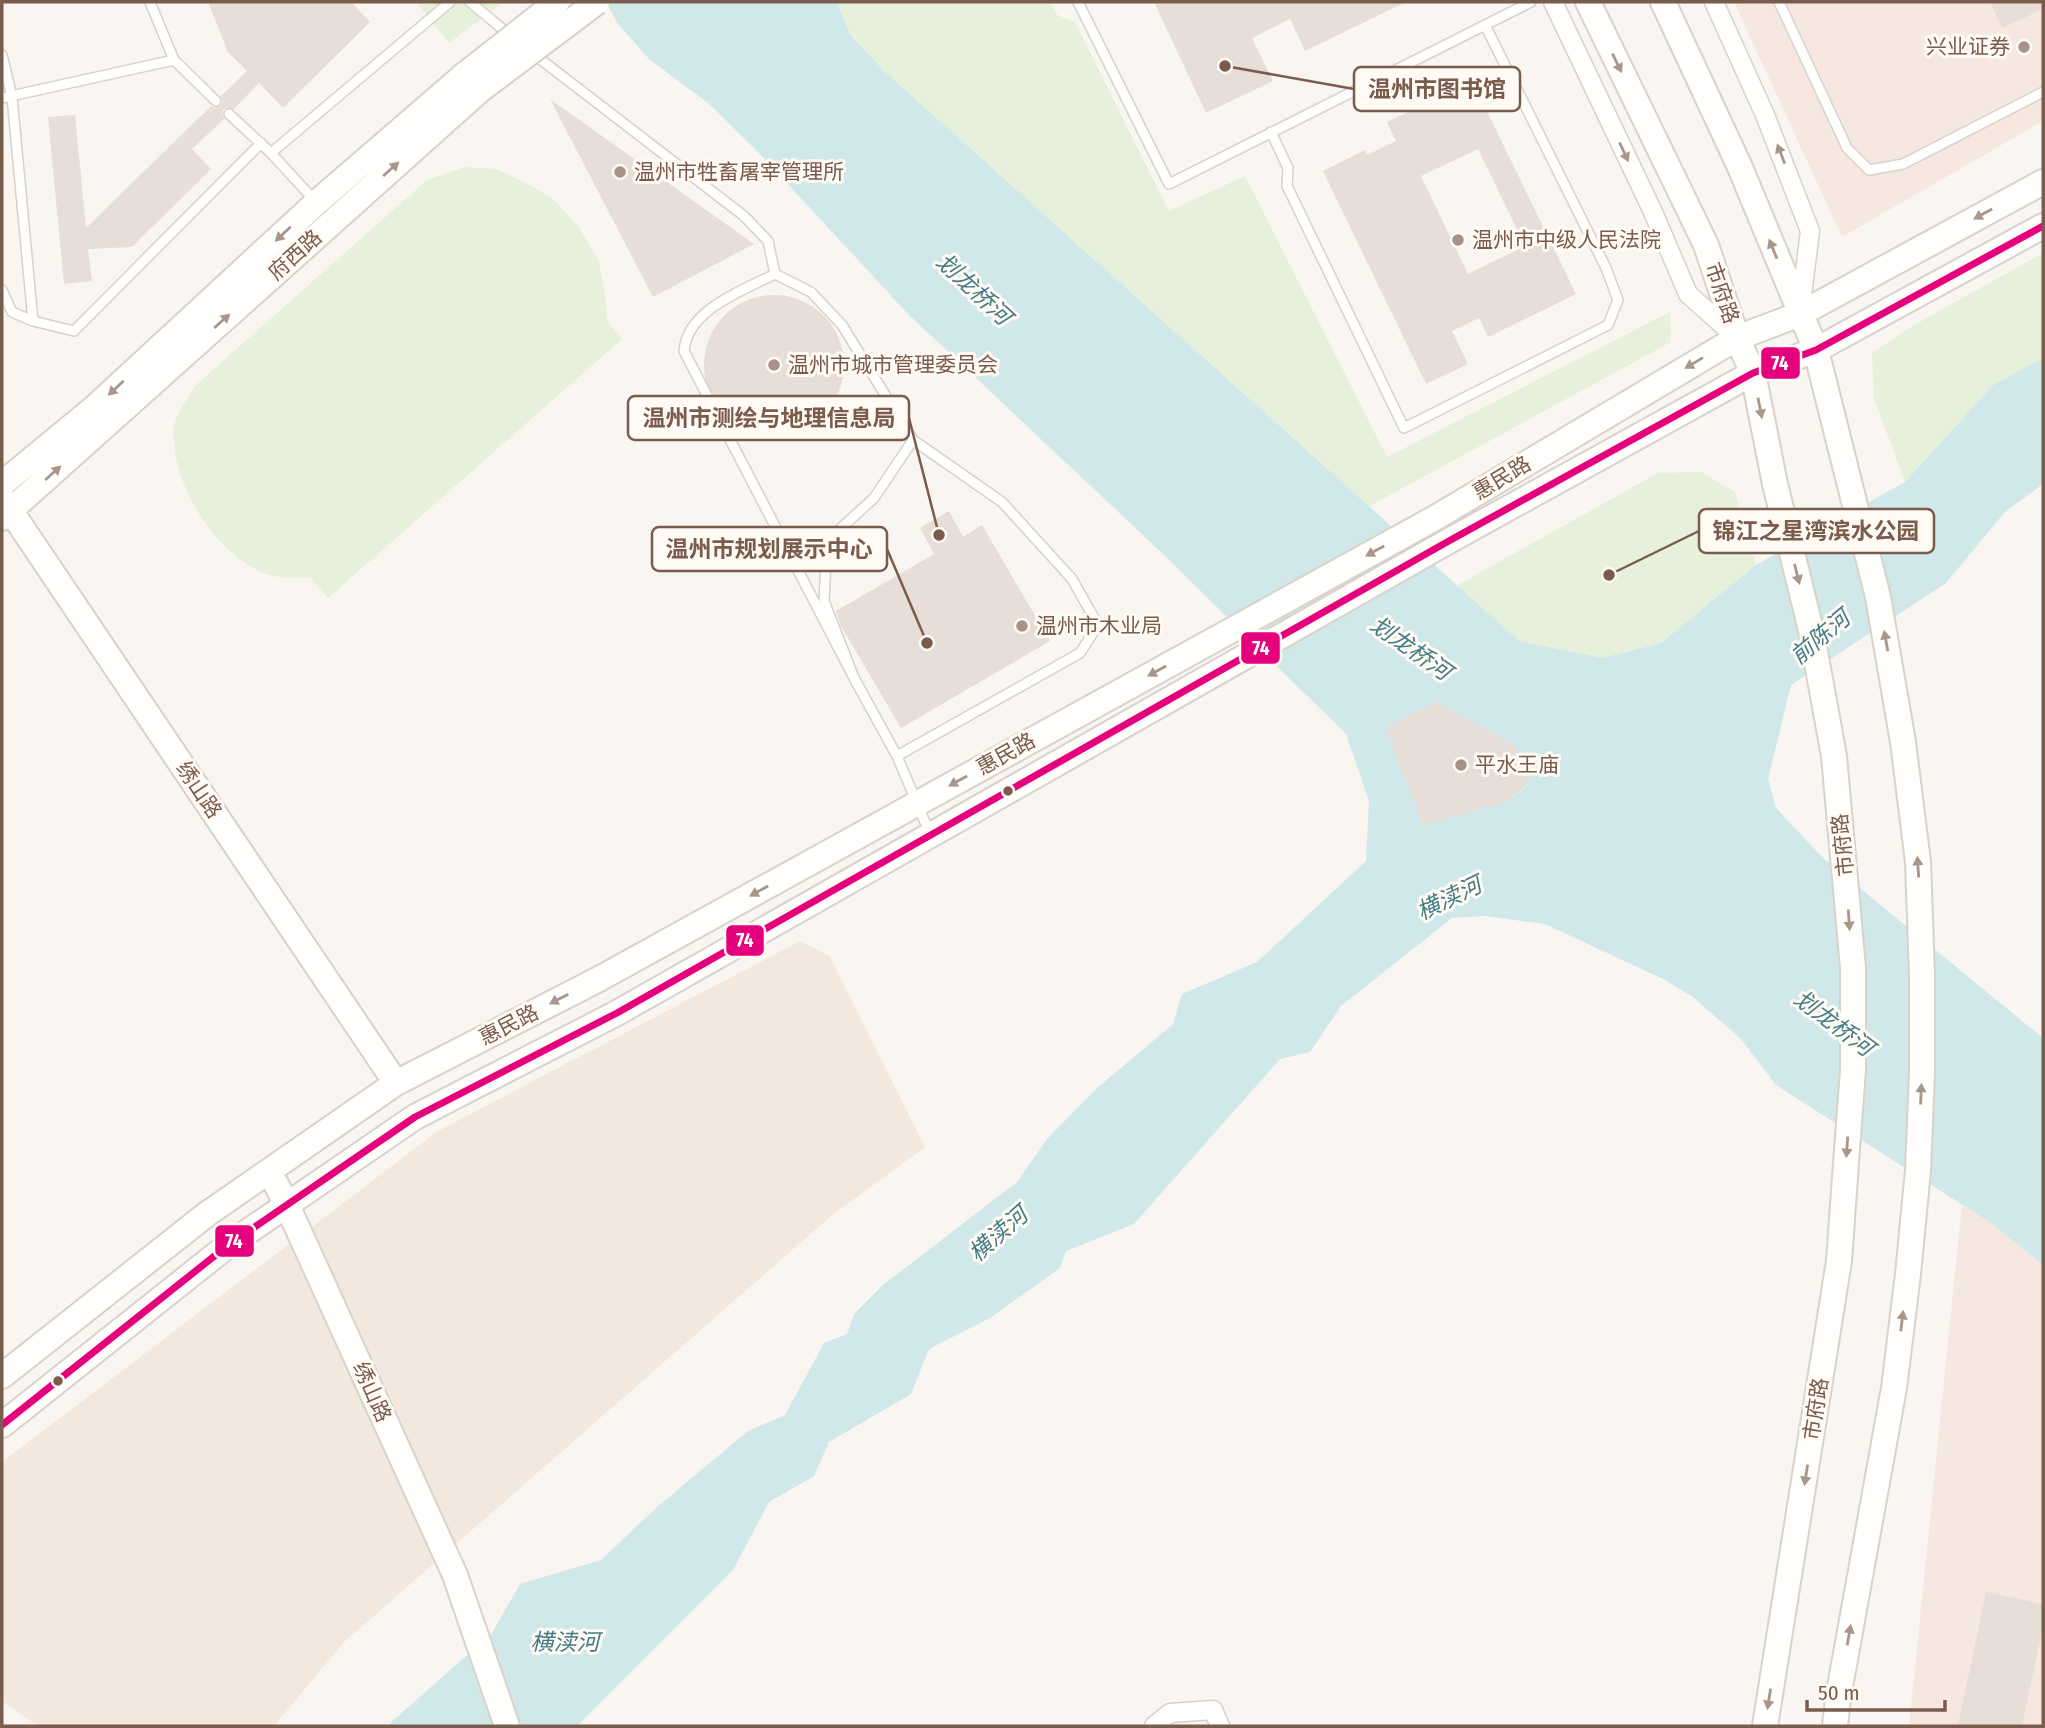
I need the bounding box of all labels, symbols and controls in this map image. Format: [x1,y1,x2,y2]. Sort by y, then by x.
place label: 兴业证券 [1926,34,2010,60]
marker: 兴业证券 [2016,39,2032,55]
one-way arrow [1612,53,1623,73]
callout: 温州市图书馆 [1354,67,1520,111]
text: 温州市图书馆 [1368,75,1506,103]
one-way arrow [1618,142,1630,162]
one-way arrow [1775,144,1786,165]
place label: 温州市牲畜屠宰管理所 [634,159,844,185]
one-way arrow [382,161,400,177]
marker: 温州市牲畜屠宰管理所 [612,164,628,180]
one-way arrow [1973,208,1993,220]
street label: 府西路 [263,224,327,286]
one-way arrow [274,226,292,242]
place label: 温州市中级人民法院 [1472,227,1661,253]
marker: 温州市中级人民法院 [1450,232,1466,248]
one-way arrow [1768,238,1779,259]
water label: 划龙桥河 [931,247,1020,333]
street label: 市府路 [1699,259,1745,327]
one-way arrow [213,313,231,329]
line badge: 74 [1760,346,1801,380]
place label: 温州市城市管理委员会 [788,352,998,378]
text: 74 [1771,352,1789,375]
marker: 温州市城市管理委员会 [766,357,782,373]
one-way arrow [1685,357,1704,369]
one-way arrow [108,380,125,396]
callout: 温州市测绘与地理信息局 [628,396,909,440]
one-way arrow [1755,397,1766,419]
text: 温州市测绘与地理信息局 [643,404,896,432]
street label: 惠民路 [1468,451,1536,505]
one-way arrow [44,465,61,481]
callout: 锦江之星湾滨水公园 [1699,509,1934,553]
text: 锦江之星湾滨水公园 [1713,517,1920,545]
callout: 温州市规划展示中心 [652,527,887,571]
text: 温州市规划展示中心 [666,535,873,563]
one-way arrow [1365,545,1385,557]
one-way arrow [1792,564,1803,586]
water label: 前陈河 [1785,602,1858,670]
water label: 划龙桥河 [1365,610,1460,688]
place label: 温州市木业局 [1036,613,1162,639]
marker: 温州市木业局 [1014,618,1030,634]
one-way arrow [1880,630,1891,652]
line badge: 74 [1240,631,1281,665]
text: 74 [1252,637,1270,660]
one-way arrow [1147,665,1167,677]
street label: 惠民路 [972,727,1040,781]
place label: 平水王庙 [1475,752,1559,778]
street label: 绣山路 [171,757,227,823]
marker: 平水王庙 [1453,757,1469,773]
one-way arrow [948,775,968,787]
unlabelled marker [1001,784,1015,798]
street label: 市府路 [1827,812,1859,878]
one-way arrow [1912,855,1923,877]
water label: 横渎河 [1412,869,1490,926]
one-way arrow [749,885,768,897]
one-way arrow [1844,909,1855,931]
line badge: 74 [725,924,765,957]
text: 74 [736,929,754,952]
water label: 划龙桥河 [1789,984,1882,1064]
one-way arrow [549,994,569,1005]
street label: 惠民路 [475,999,543,1051]
one-way arrow [1915,1083,1926,1105]
one-way arrow [1841,1136,1852,1158]
water label: 横渎河 [963,1198,1036,1267]
line badge: 74 [214,1224,255,1258]
text: 74 [225,1230,243,1253]
one-way arrow [1897,1309,1908,1331]
street label: 绣山路 [347,1358,397,1426]
unlabelled marker [51,1374,65,1388]
street label: 市府路 [1798,1376,1834,1442]
one-way arrow [1800,1464,1811,1486]
one-way arrow [1844,1624,1855,1646]
water label: 横渎河 [531,1628,604,1656]
scale bar [1807,1668,1945,1712]
text: 50 m [1818,1680,1860,1706]
one-way arrow [1763,1688,1774,1710]

